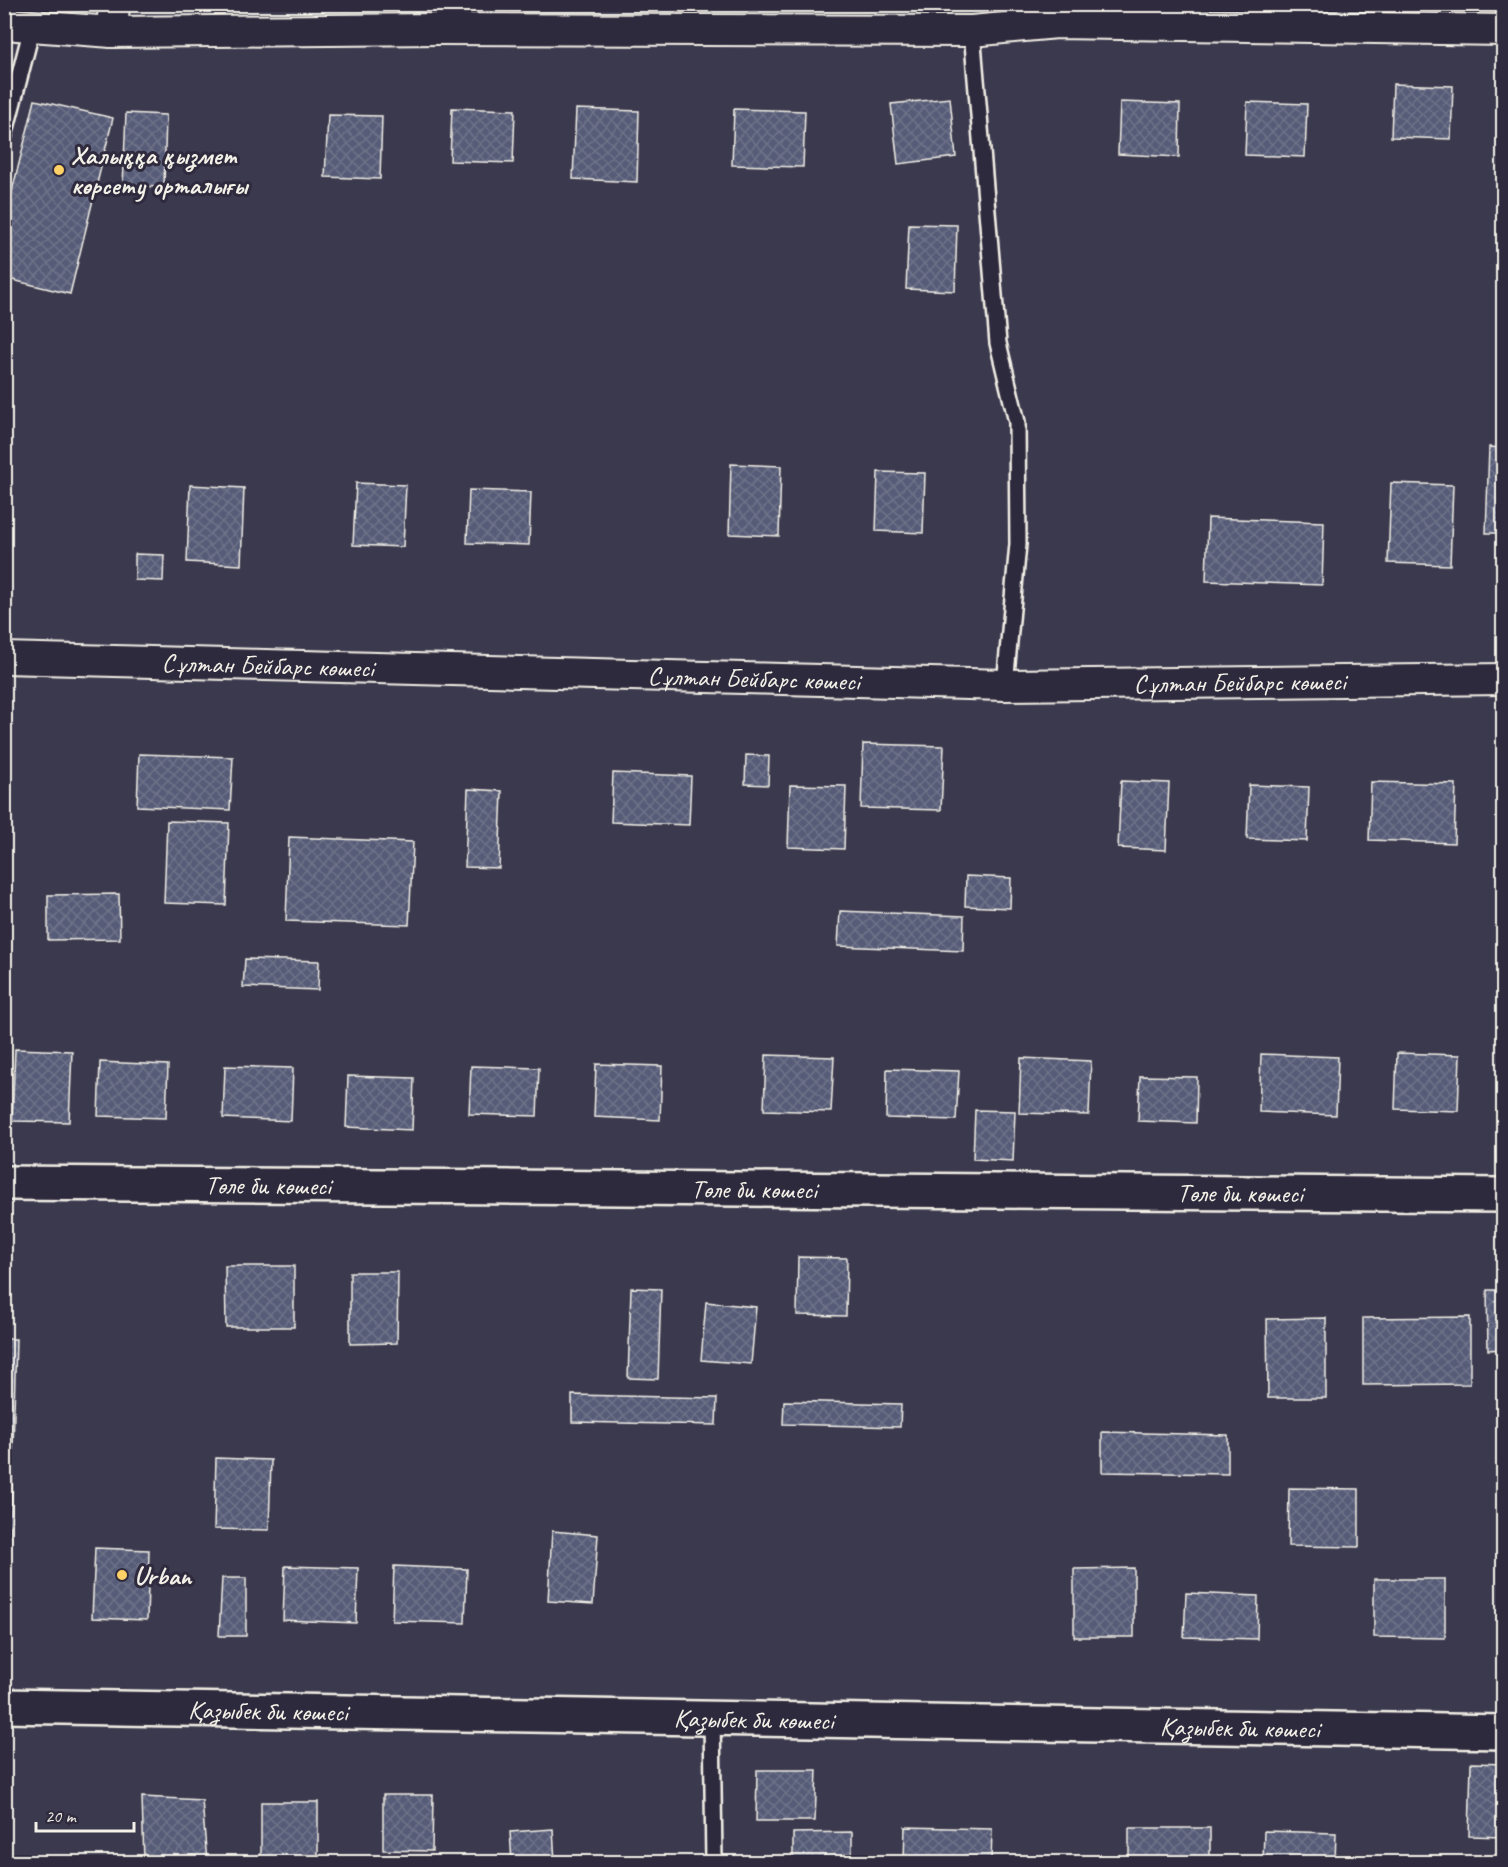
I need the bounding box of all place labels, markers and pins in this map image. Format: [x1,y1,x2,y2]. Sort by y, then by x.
place label: Халыққа қызмет көрсету орталығы [71,139,250,202]
marker: Халыққа қызмет көрсету орталығы [52,163,66,177]
place label: Urban [134,1559,193,1592]
marker: Urban [115,1568,129,1582]

